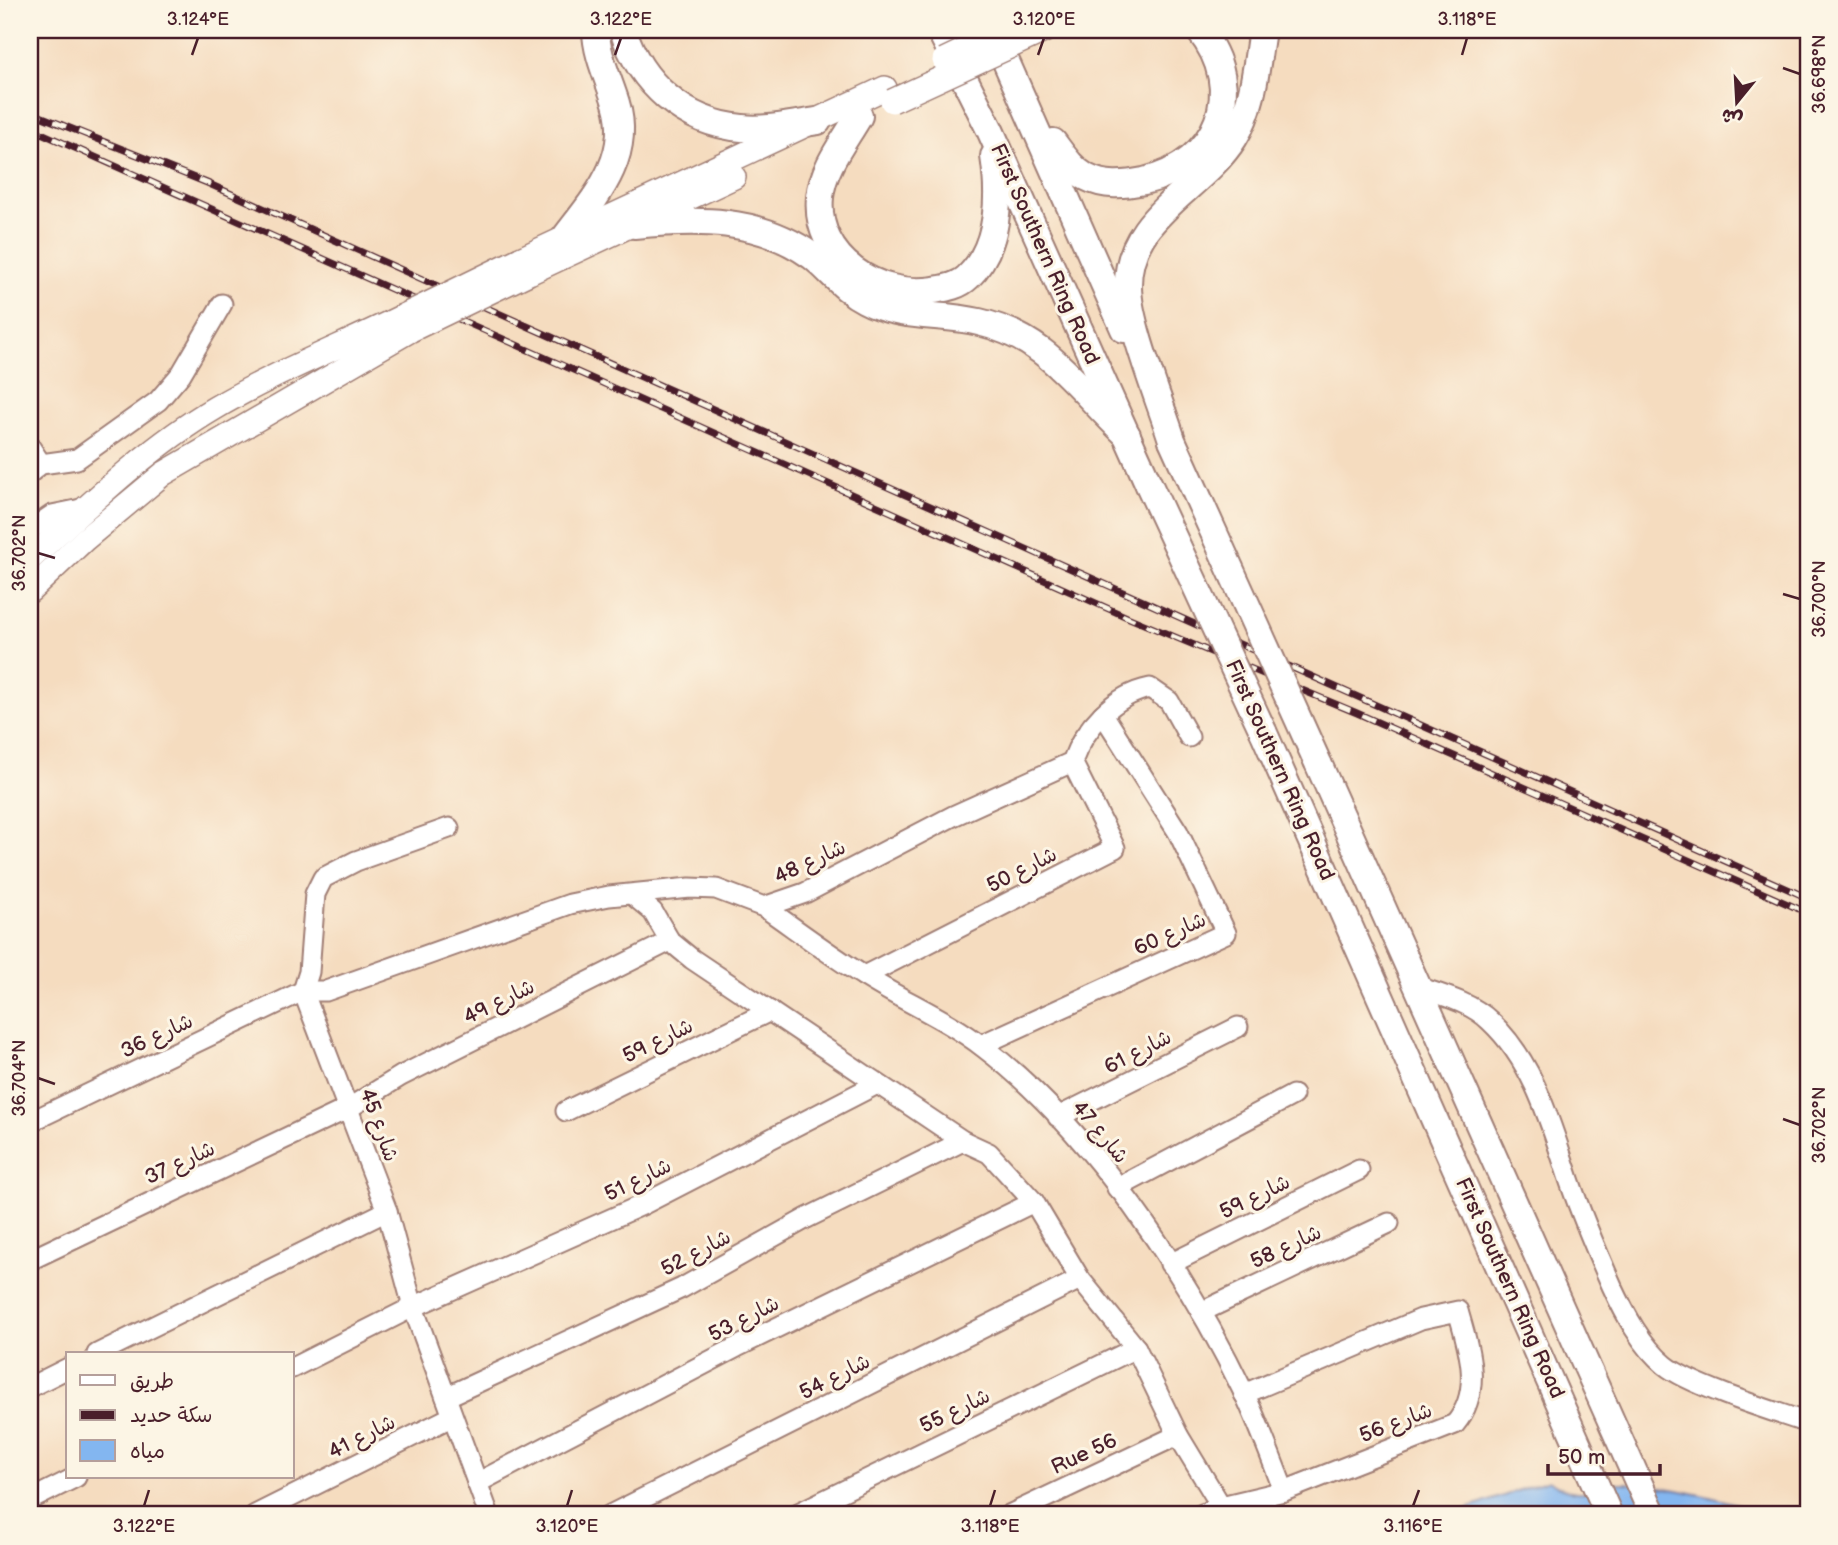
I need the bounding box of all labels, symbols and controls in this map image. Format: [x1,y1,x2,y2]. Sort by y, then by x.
text: 3.124°E [167,9,229,30]
text: 3.122°E [590,9,652,30]
text: 3.120°E [1013,9,1076,30]
text: 3.118°E [1437,9,1497,30]
text: 36.698°N [1809,34,1830,114]
north arrow [1702,66,1772,136]
text: ش [1719,103,1746,131]
street label: First Southern Ring Road [985,140,1105,368]
text: 36.702°N [9,515,30,591]
text: 36.700°N [1809,560,1830,638]
street label: First Southern Ring Road [1220,656,1340,884]
street label: شارع 48 [770,835,851,891]
street label: شارع 50 [983,842,1062,900]
street label: شارع 60 [1130,907,1211,963]
street label: شارع 49 [459,974,540,1032]
street label: شارع 36 [117,1008,198,1065]
street label: شارع 59 [619,1013,698,1071]
street label: شارع 61 [1100,1024,1177,1081]
text: 36.704°N [9,1039,30,1117]
street label: شارع 45 [352,1085,404,1166]
text: 36.702°N [1809,1087,1830,1163]
street label: شارع 47 [1065,1096,1133,1170]
street label: شارع 37 [141,1136,220,1192]
street label: شارع 51 [600,1153,676,1209]
street label: شارع 59 [1216,1169,1295,1227]
street label: First Southern Ring Road [1450,1174,1570,1402]
street label: شارع 58 [1247,1220,1326,1276]
street label: شارع 52 [657,1224,736,1284]
street label: شارع 53 [704,1291,784,1349]
street label: شارع 54 [795,1349,875,1407]
legend [66,1352,294,1478]
text: طريق [130,1369,174,1394]
street label: شارع 55 [916,1383,995,1441]
street label: شارع 56 [1356,1398,1437,1450]
text: سكة حديد [130,1403,213,1428]
street label: شارع 41 [324,1410,401,1466]
street label: Rue 56 [1047,1428,1121,1480]
scale bar [1548,1433,1660,1477]
text: مياه [130,1439,165,1464]
text: 50 m [1558,1445,1605,1470]
text: 3.122°E [113,1516,175,1537]
text: 3.120°E [536,1516,599,1537]
text: 3.118°E [960,1516,1020,1537]
text: 3.116°E [1383,1516,1443,1537]

